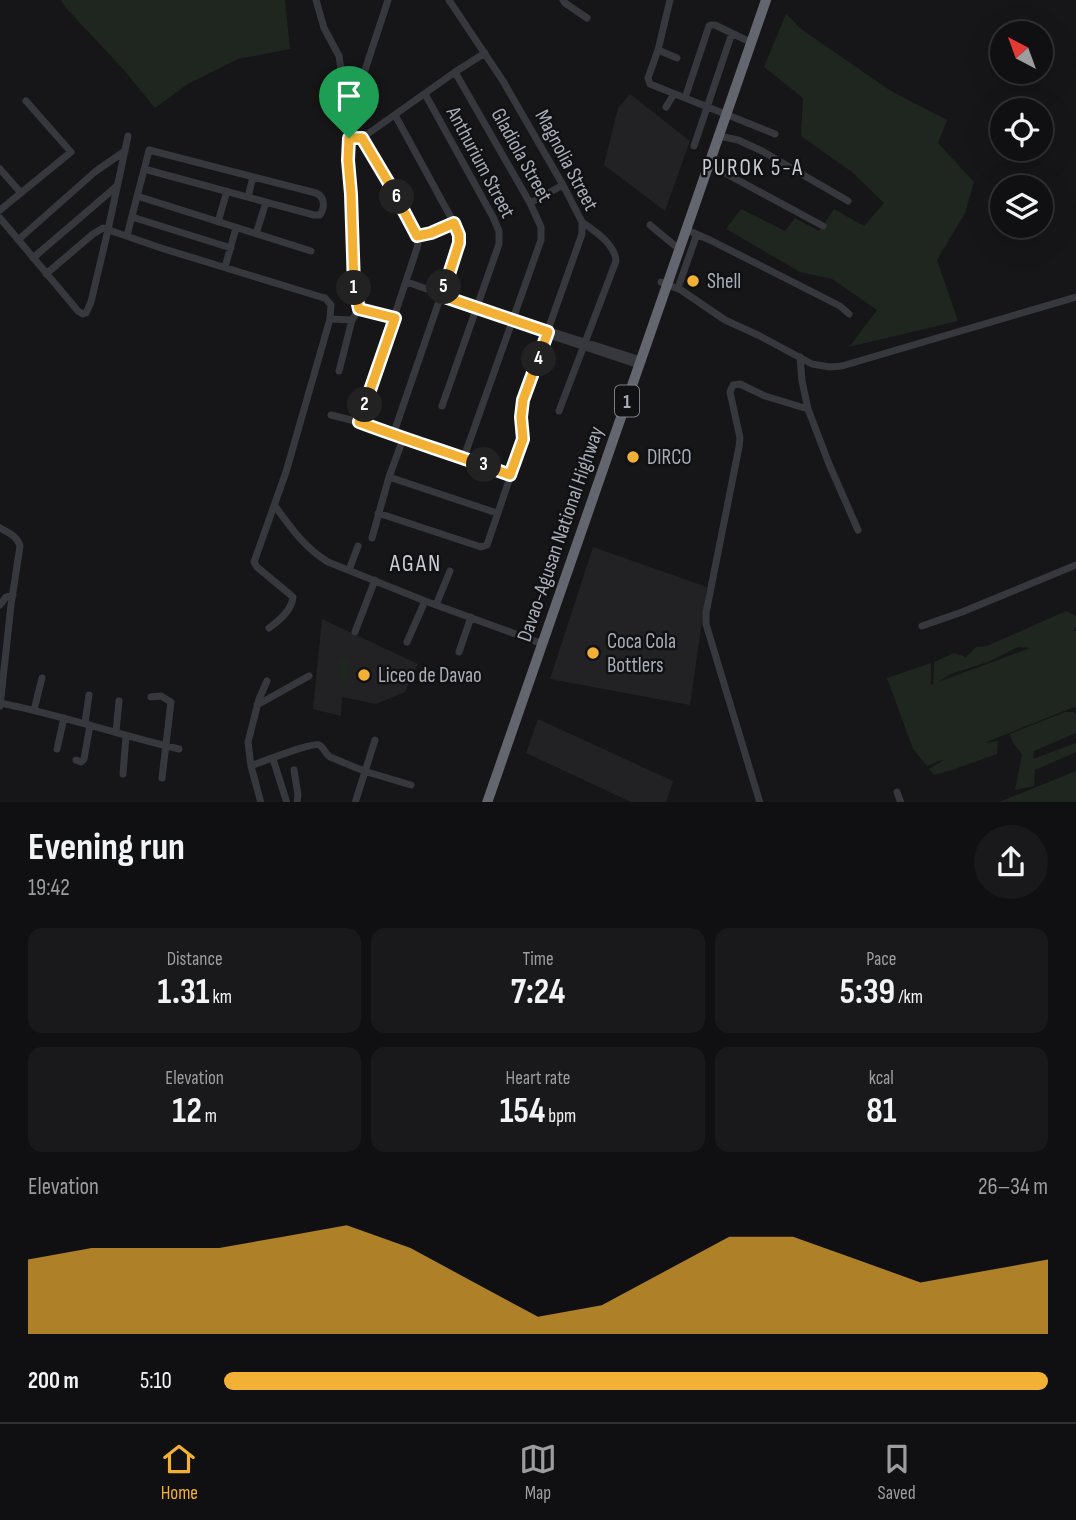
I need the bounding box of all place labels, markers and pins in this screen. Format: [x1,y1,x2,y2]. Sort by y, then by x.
pin [319,66,379,138]
pin: 6 [380,180,414,214]
place label: Shell [707,269,741,294]
pin: 1 [336,270,372,306]
pin: 5 [426,270,462,304]
marker: Shell [685,273,701,289]
pin: 4 [522,342,556,376]
pin: 2 [348,388,382,422]
place label: DIRCO [647,445,692,470]
pin: 3 [466,448,502,482]
marker: DIRCO [625,449,641,465]
place label: Coca Cola Bottlers [607,629,676,678]
marker: Coca Cola Bottlers [585,645,601,661]
place label: Liceo de Davao [378,663,482,688]
marker: Liceo de Davao [356,667,372,683]

